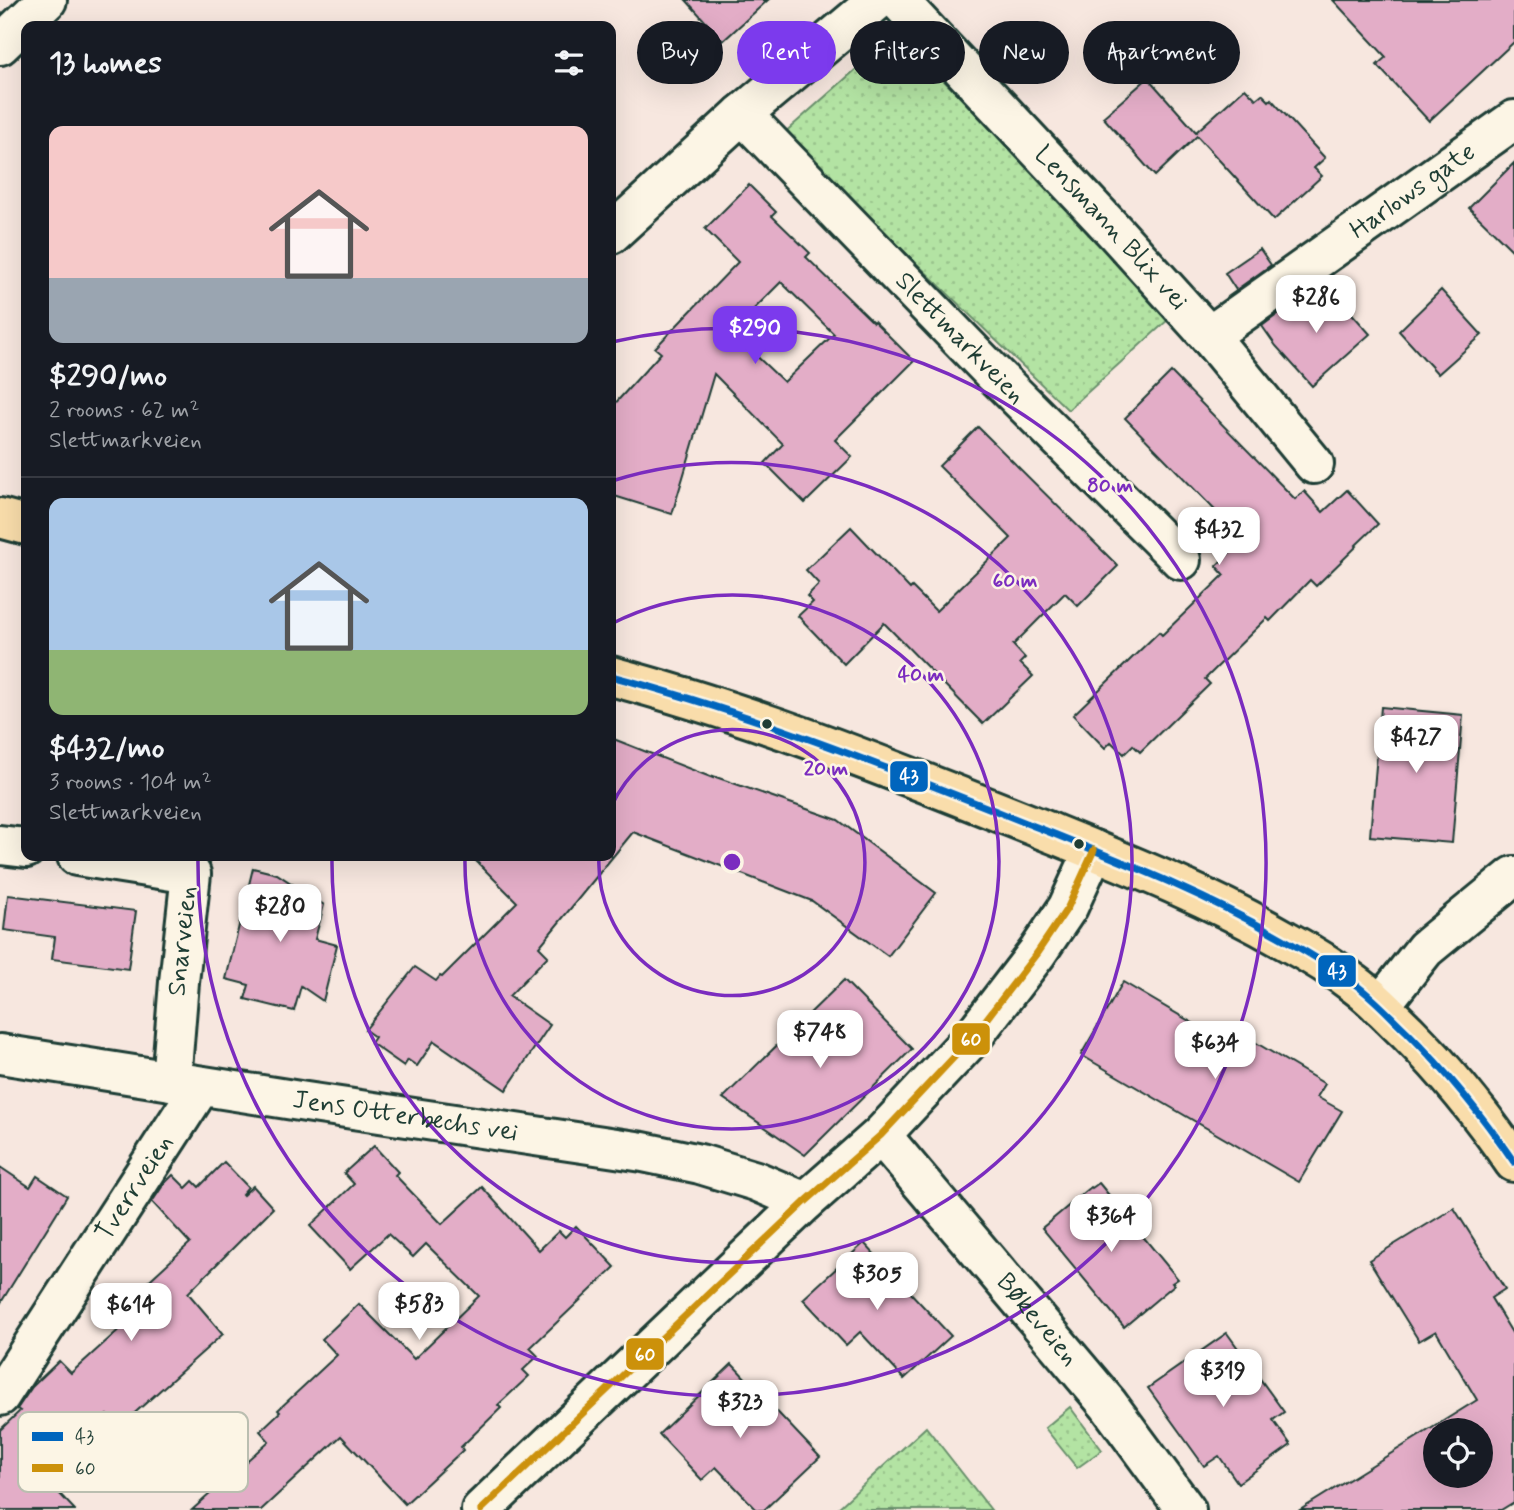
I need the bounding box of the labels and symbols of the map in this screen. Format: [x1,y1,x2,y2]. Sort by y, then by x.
street label: Harlows gate [1343,135,1483,248]
street label: Lensmann Blix vei [1026,139,1195,318]
street label: Slettmarkveien [887,265,1032,412]
pin: $286 [1275,276,1357,335]
pin: $290 [714,306,796,366]
text: 80 m [1087,472,1133,500]
pin: $432 [1178,508,1260,567]
text: 60 m [992,567,1038,595]
text: 40 m [898,661,945,689]
pin: $427 [1375,716,1457,775]
unlabelled marker [760,717,774,731]
text: 20 m [804,755,849,783]
line badge: 43 [889,760,929,793]
text: 43 [899,765,919,790]
unlabelled marker [1072,837,1086,851]
centre of rings [720,850,744,874]
street label: Snarveien [160,884,206,998]
pin: $280 [239,884,321,944]
line badge: 43 [1317,954,1357,988]
text: 43 [1327,960,1347,985]
pin: $748 [779,1010,861,1070]
pin: $634 [1174,1021,1256,1081]
line badge: 60 [951,1022,991,1056]
text: 60 [961,1028,981,1053]
street label: Jens Otterbechs vei [290,1083,520,1150]
street label: Tverrveien [88,1128,182,1248]
pin: $364 [1070,1194,1152,1254]
pin: $305 [836,1252,918,1312]
street label: Bøkeveien [988,1266,1086,1374]
pin: $583 [378,1282,460,1342]
pin: $614 [90,1284,172,1343]
line badge: 60 [625,1337,665,1371]
text: 60 [635,1343,655,1368]
pin: $319 [1182,1350,1264,1409]
pin: $323 [699,1380,781,1440]
legend [18,1412,248,1492]
text: 43 [75,1425,94,1450]
text: 60 [75,1457,96,1482]

